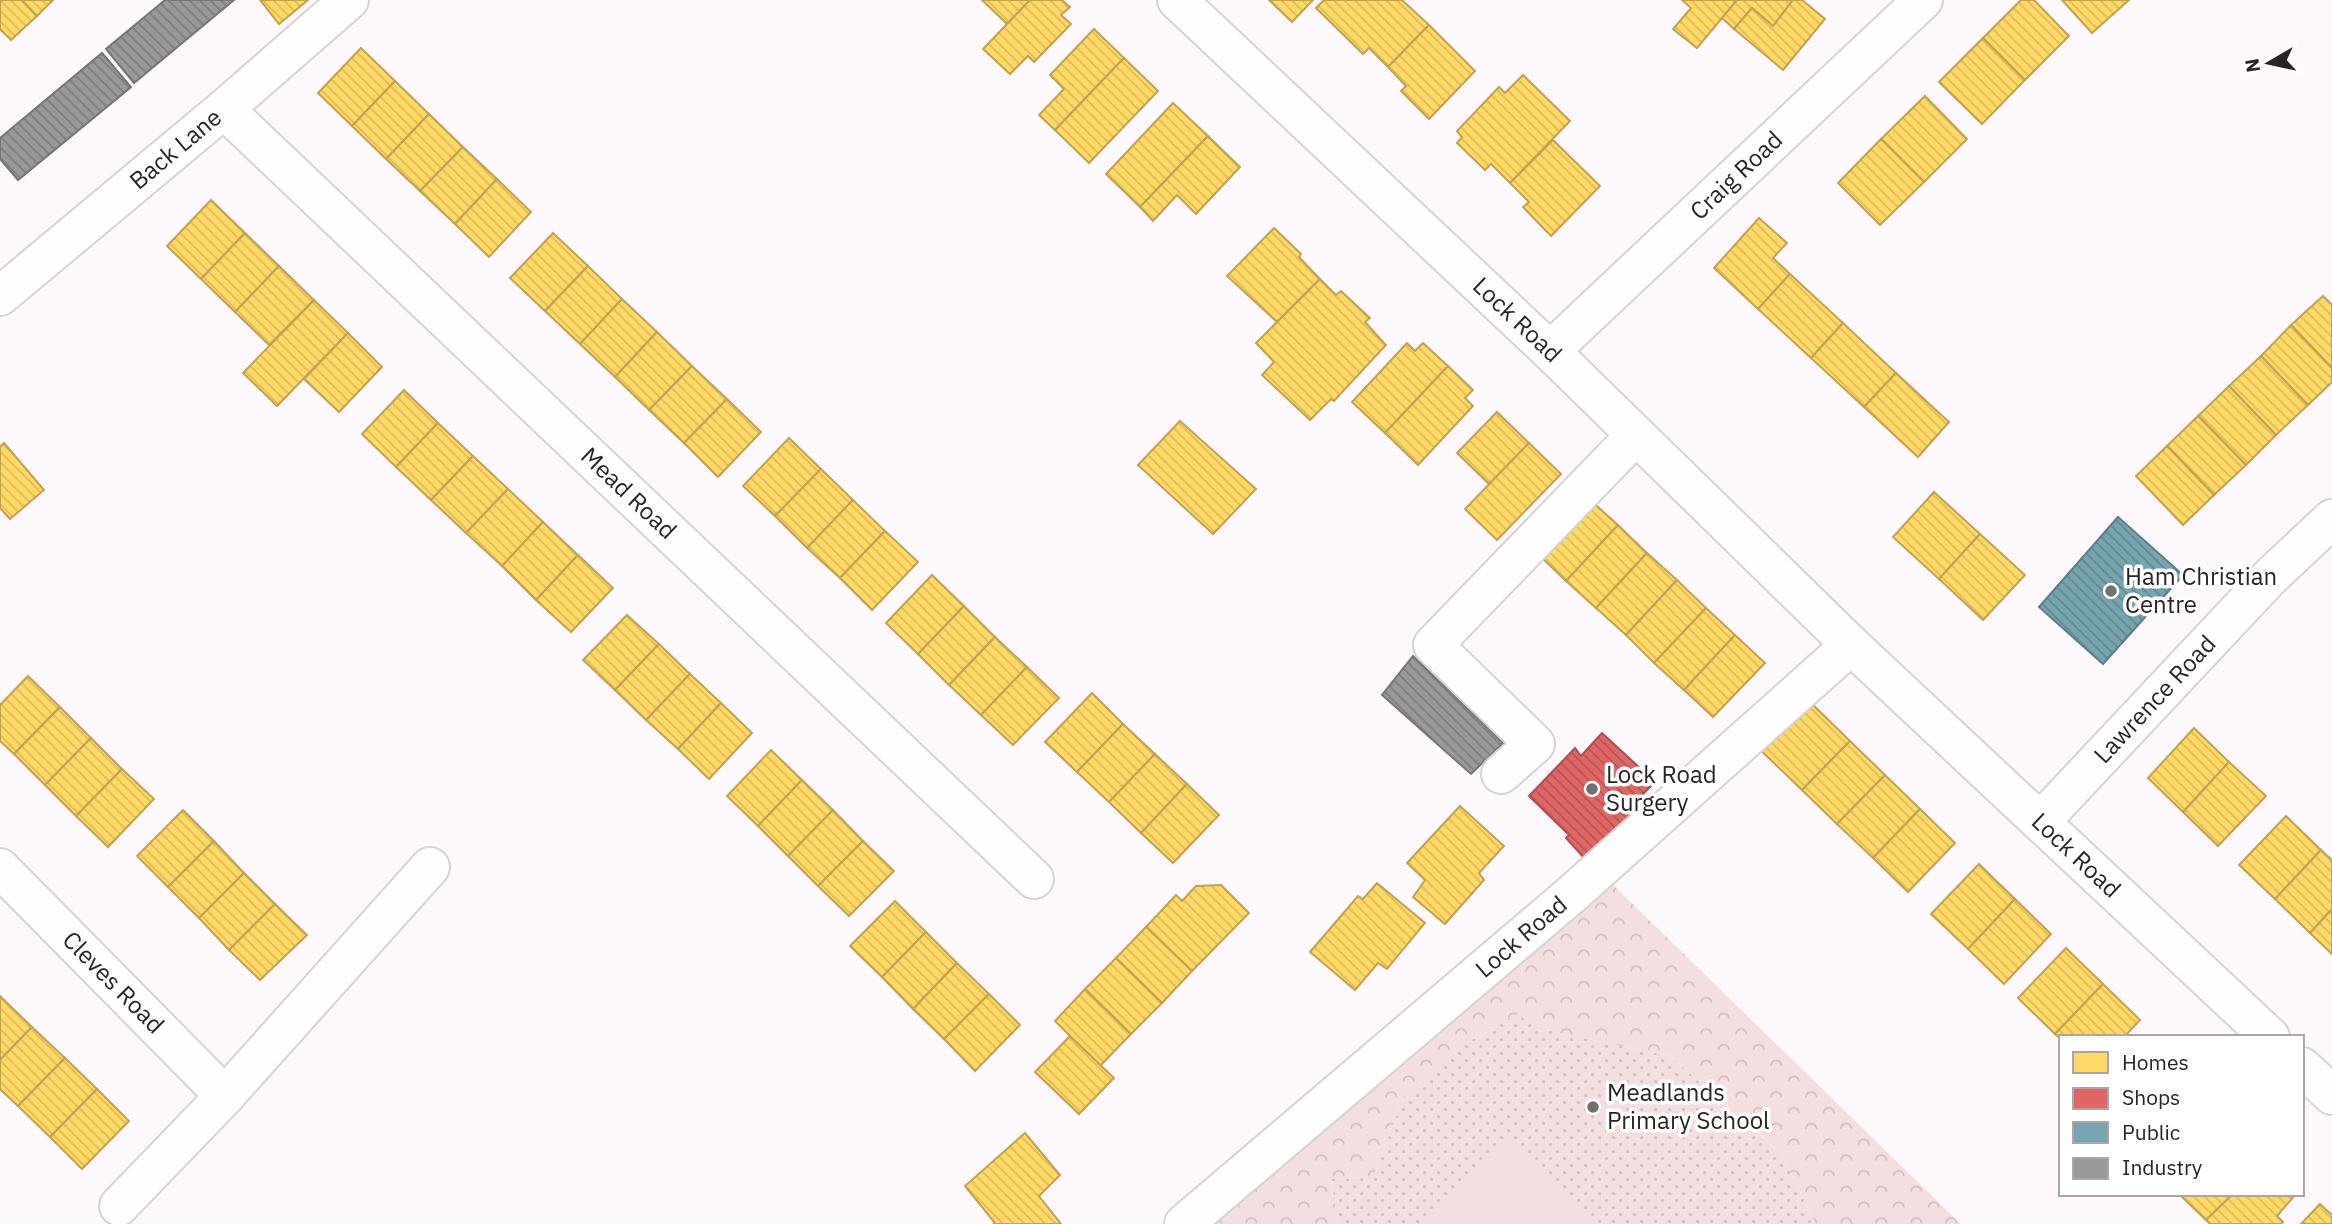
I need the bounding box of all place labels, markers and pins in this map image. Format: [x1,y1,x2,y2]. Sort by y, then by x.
place label: Ham Christian Centre [2125,560,2277,620]
marker: Ham Christian Centre [2103,583,2119,599]
place label: Lock Road Surgery [1606,758,1717,818]
marker: Lock Road Surgery [1584,781,1600,797]
place label: Meadlands Primary School [1607,1076,1770,1136]
marker: Meadlands Primary School [1585,1099,1601,1115]

